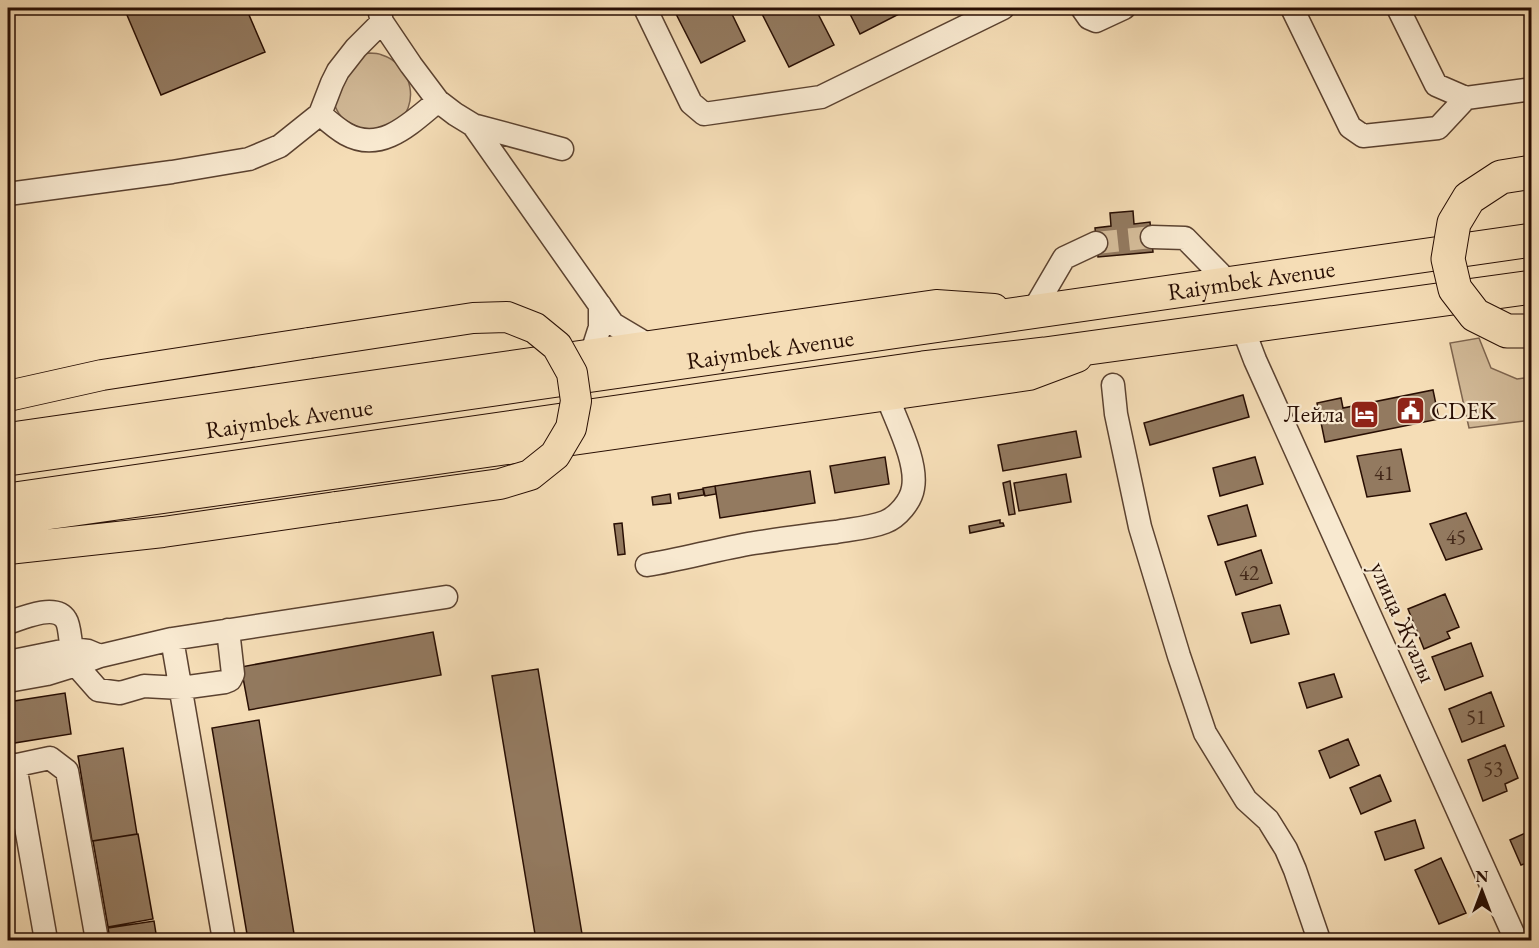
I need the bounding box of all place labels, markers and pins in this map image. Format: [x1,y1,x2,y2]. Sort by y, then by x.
public building icon: CDEK [1394,395,1426,427]
place label: CDEK [1431,395,1497,426]
place label: Лейла [1284,398,1344,429]
hotel icon: Лейла [1349,398,1381,430]

